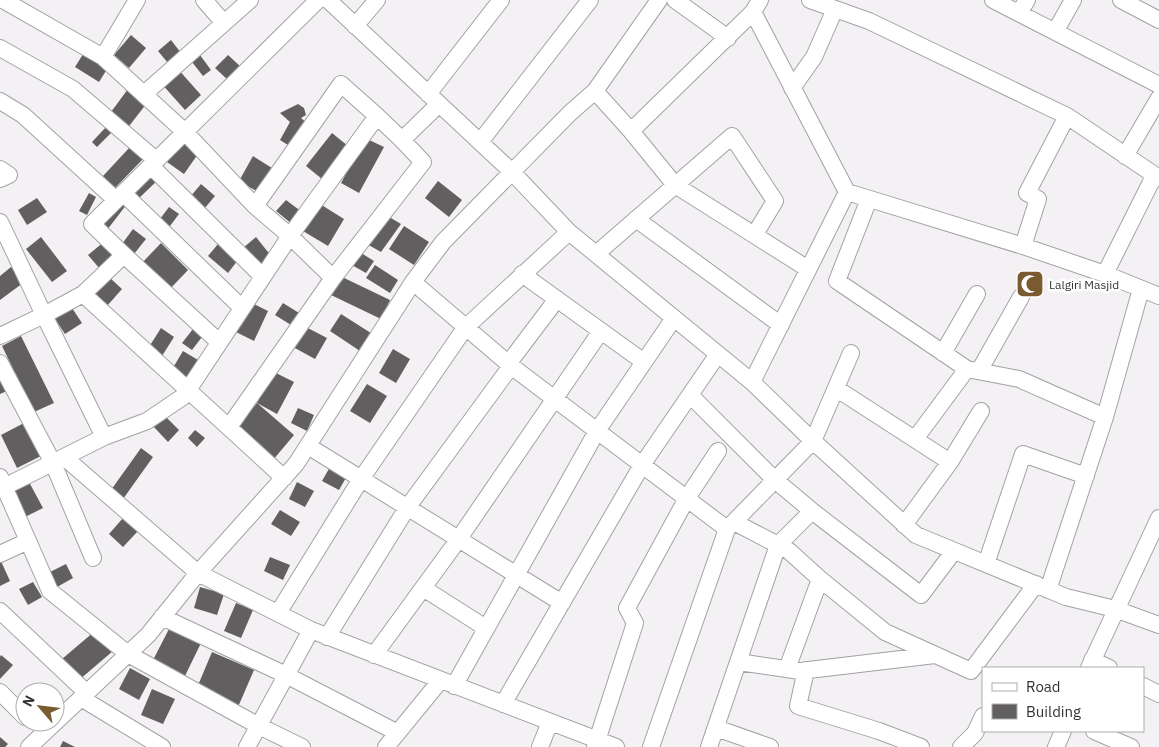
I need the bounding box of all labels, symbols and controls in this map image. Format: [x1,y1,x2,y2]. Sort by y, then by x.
mosque icon: Lalgiri Masjid [1015,269,1045,299]
place label: Lalgiri Masjid [1049,277,1119,292]
legend [982,667,1144,732]
text: Road [1026,677,1061,696]
north arrow [15,682,65,732]
text: N [18,692,39,710]
text: Building [1026,702,1081,721]

